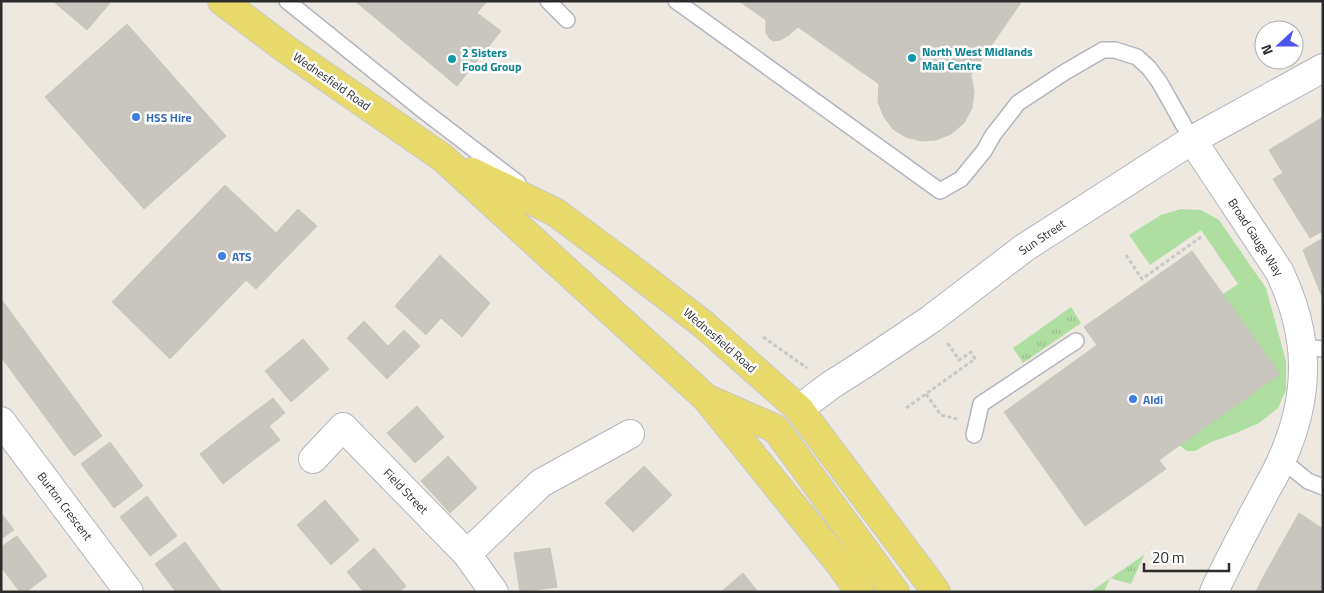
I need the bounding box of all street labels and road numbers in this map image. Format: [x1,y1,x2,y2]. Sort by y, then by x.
street label: Wednesfield Road [289,47,375,115]
street label: Broad Gauge Way [1224,194,1288,280]
street label: Sun Street [1015,214,1070,260]
street label: Wednesfield Road [679,303,761,377]
street label: Field Street [379,464,433,519]
street label: Burton Crescent [33,468,98,545]

